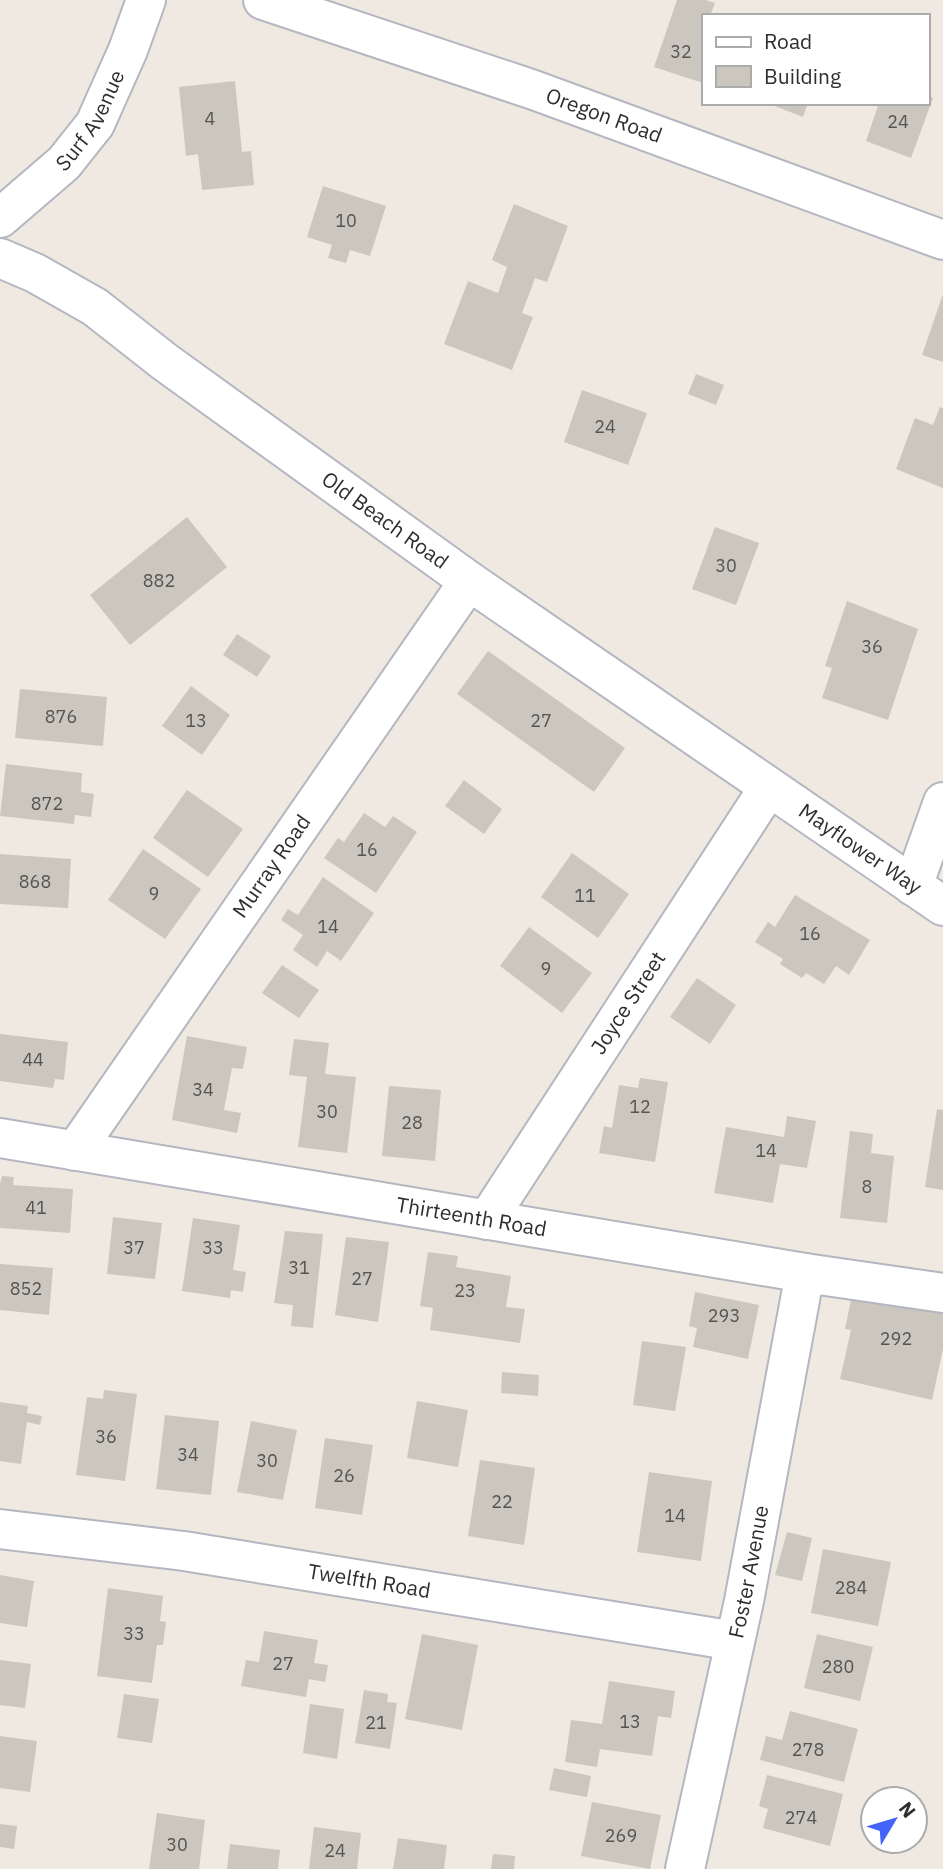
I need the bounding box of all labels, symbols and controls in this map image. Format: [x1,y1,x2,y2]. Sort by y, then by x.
legend [702,14,929,105]
text: Road [764,27,812,55]
house number: 32 [670,40,692,63]
text: Building [764,62,841,90]
street label: Surf Avenue [49,65,130,177]
street label: Oregon Road [542,81,666,149]
house number: 4 [205,107,216,130]
house number: 24 [887,110,909,133]
house number: 10 [335,209,357,232]
house number: 24 [594,415,616,438]
street label: Old Beach Road [316,464,454,575]
house number: 30 [715,554,737,577]
house number: 882 [143,569,175,592]
house number: 36 [861,635,883,658]
house number: 876 [45,705,77,728]
house number: 13 [185,709,207,732]
house number: 27 [530,709,552,732]
house number: 872 [31,792,63,815]
street label: Mayflower Way [794,796,928,901]
street label: Murray Road [226,809,316,923]
house number: 16 [356,838,378,861]
house number: 868 [19,870,51,893]
house number: 9 [149,882,159,905]
house number: 11 [574,884,596,907]
house number: 14 [317,915,339,938]
house number: 16 [799,922,821,945]
street label: Joyce Street [584,946,671,1059]
house number: 9 [541,957,551,980]
house number: 44 [22,1048,44,1071]
house number: 34 [192,1078,214,1101]
house number: 12 [629,1095,651,1118]
house number: 30 [316,1100,338,1123]
house number: 28 [401,1111,423,1134]
house number: 14 [755,1139,777,1162]
house number: 8 [862,1175,872,1198]
street label: Thirteenth Road [394,1190,549,1242]
house number: 41 [25,1196,47,1219]
house number: 37 [123,1236,145,1259]
house number: 33 [202,1236,224,1259]
house number: 31 [288,1256,310,1279]
house number: 27 [351,1267,373,1290]
house number: 852 [10,1277,42,1300]
house number: 23 [454,1279,476,1302]
house number: 293 [708,1304,740,1327]
house number: 292 [880,1327,912,1350]
house number: 36 [95,1425,117,1448]
house number: 34 [177,1443,199,1466]
house number: 30 [256,1449,278,1472]
house number: 26 [333,1464,355,1487]
house number: 22 [491,1490,513,1513]
street label: Foster Avenue [721,1503,775,1641]
house number: 14 [664,1504,686,1527]
street label: Twelfth Road [306,1556,433,1604]
house number: 284 [835,1576,867,1599]
house number: 33 [123,1622,145,1645]
house number: 27 [272,1652,294,1675]
house number: 280 [822,1655,854,1678]
house number: 13 [619,1710,641,1733]
house number: 21 [365,1711,387,1734]
house number: 278 [792,1738,824,1761]
north arrow [859,1785,929,1855]
text: N [894,1797,921,1822]
house number: 274 [785,1806,817,1829]
house number: 269 [605,1824,637,1847]
house number: 30 [166,1833,188,1856]
house number: 24 [324,1839,346,1862]

